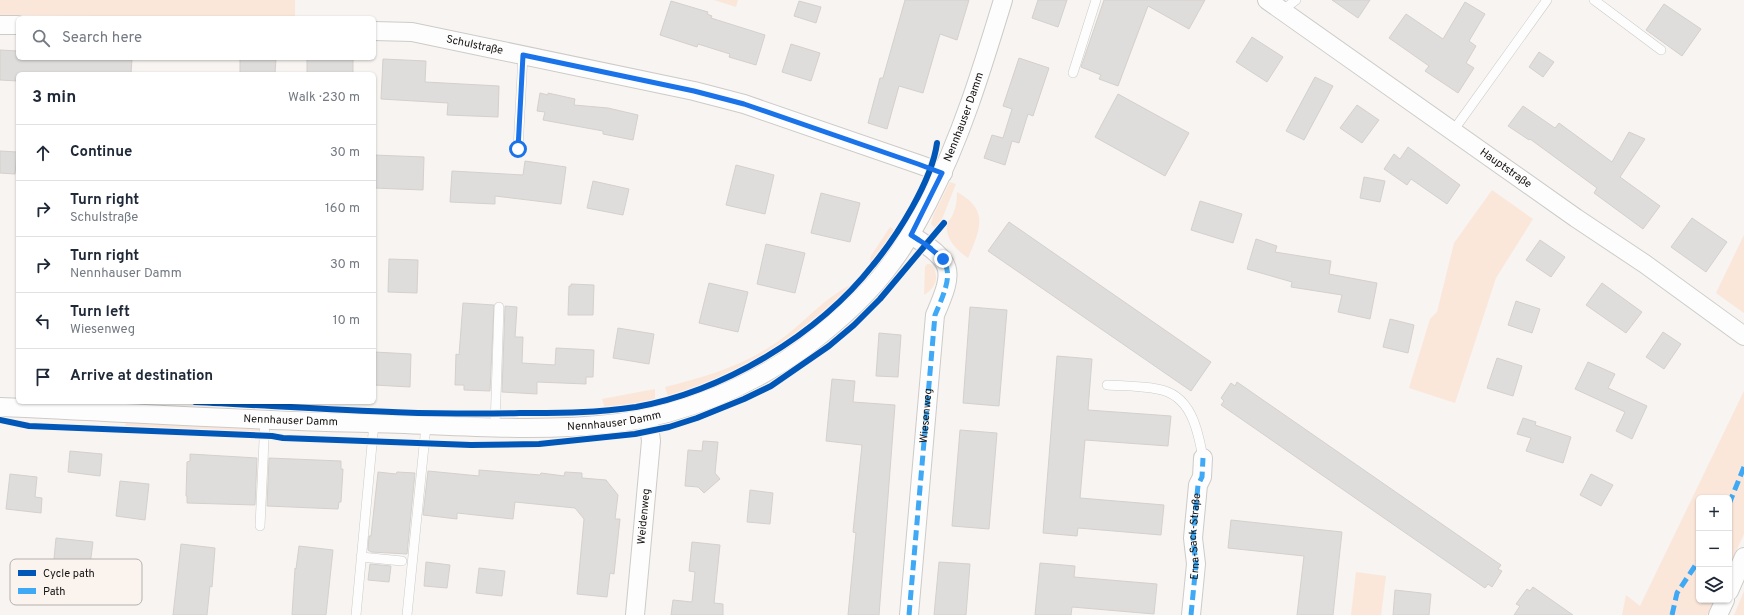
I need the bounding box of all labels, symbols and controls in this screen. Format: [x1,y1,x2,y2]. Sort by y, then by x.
search box [16,16,376,60]
icon: search [30,27,52,49]
text: Search here [62,29,142,48]
street label: Schulstraße [445,32,504,58]
street label: Nennhauser Damm [941,70,987,164]
text: 3 min [32,87,76,109]
text: Walk · 230 m [288,90,360,106]
route start [509,140,527,158]
icon: ahead [32,142,54,164]
text: Continue [70,143,132,162]
text: 30 m [330,145,360,161]
street label: Hauptstraße [1477,145,1534,191]
text: Turn right [70,191,139,210]
icon: right [32,198,54,220]
text: 160 m [325,201,360,217]
text: Schulstraße [70,210,138,226]
text: Turn right [70,247,139,266]
route end [934,250,952,268]
icon: right [32,254,54,276]
text: 30 m [330,257,360,273]
text: Nennhauser Damm [70,266,182,282]
text: Turn left [70,303,130,322]
icon: left [32,310,54,332]
text: 10 m [333,313,360,329]
text: Wiesenweg [70,322,135,338]
icon: arrive [32,366,54,388]
text: Arrive at destination [70,367,213,386]
street label: Wiesenweg [917,388,936,444]
street label: Nennhauser Damm [567,408,663,434]
street label: Nennhauser Damm [243,412,338,429]
street label: Weidenweg [635,488,654,545]
street label: Erna-Sack-Straße [1186,492,1204,580]
map controls [1696,495,1732,603]
button: + [1696,495,1732,531]
button: − [1696,531,1732,567]
legend [10,559,142,605]
text: Cycle path [43,567,95,581]
button: layers [1696,567,1732,603]
text: Path [43,585,65,599]

